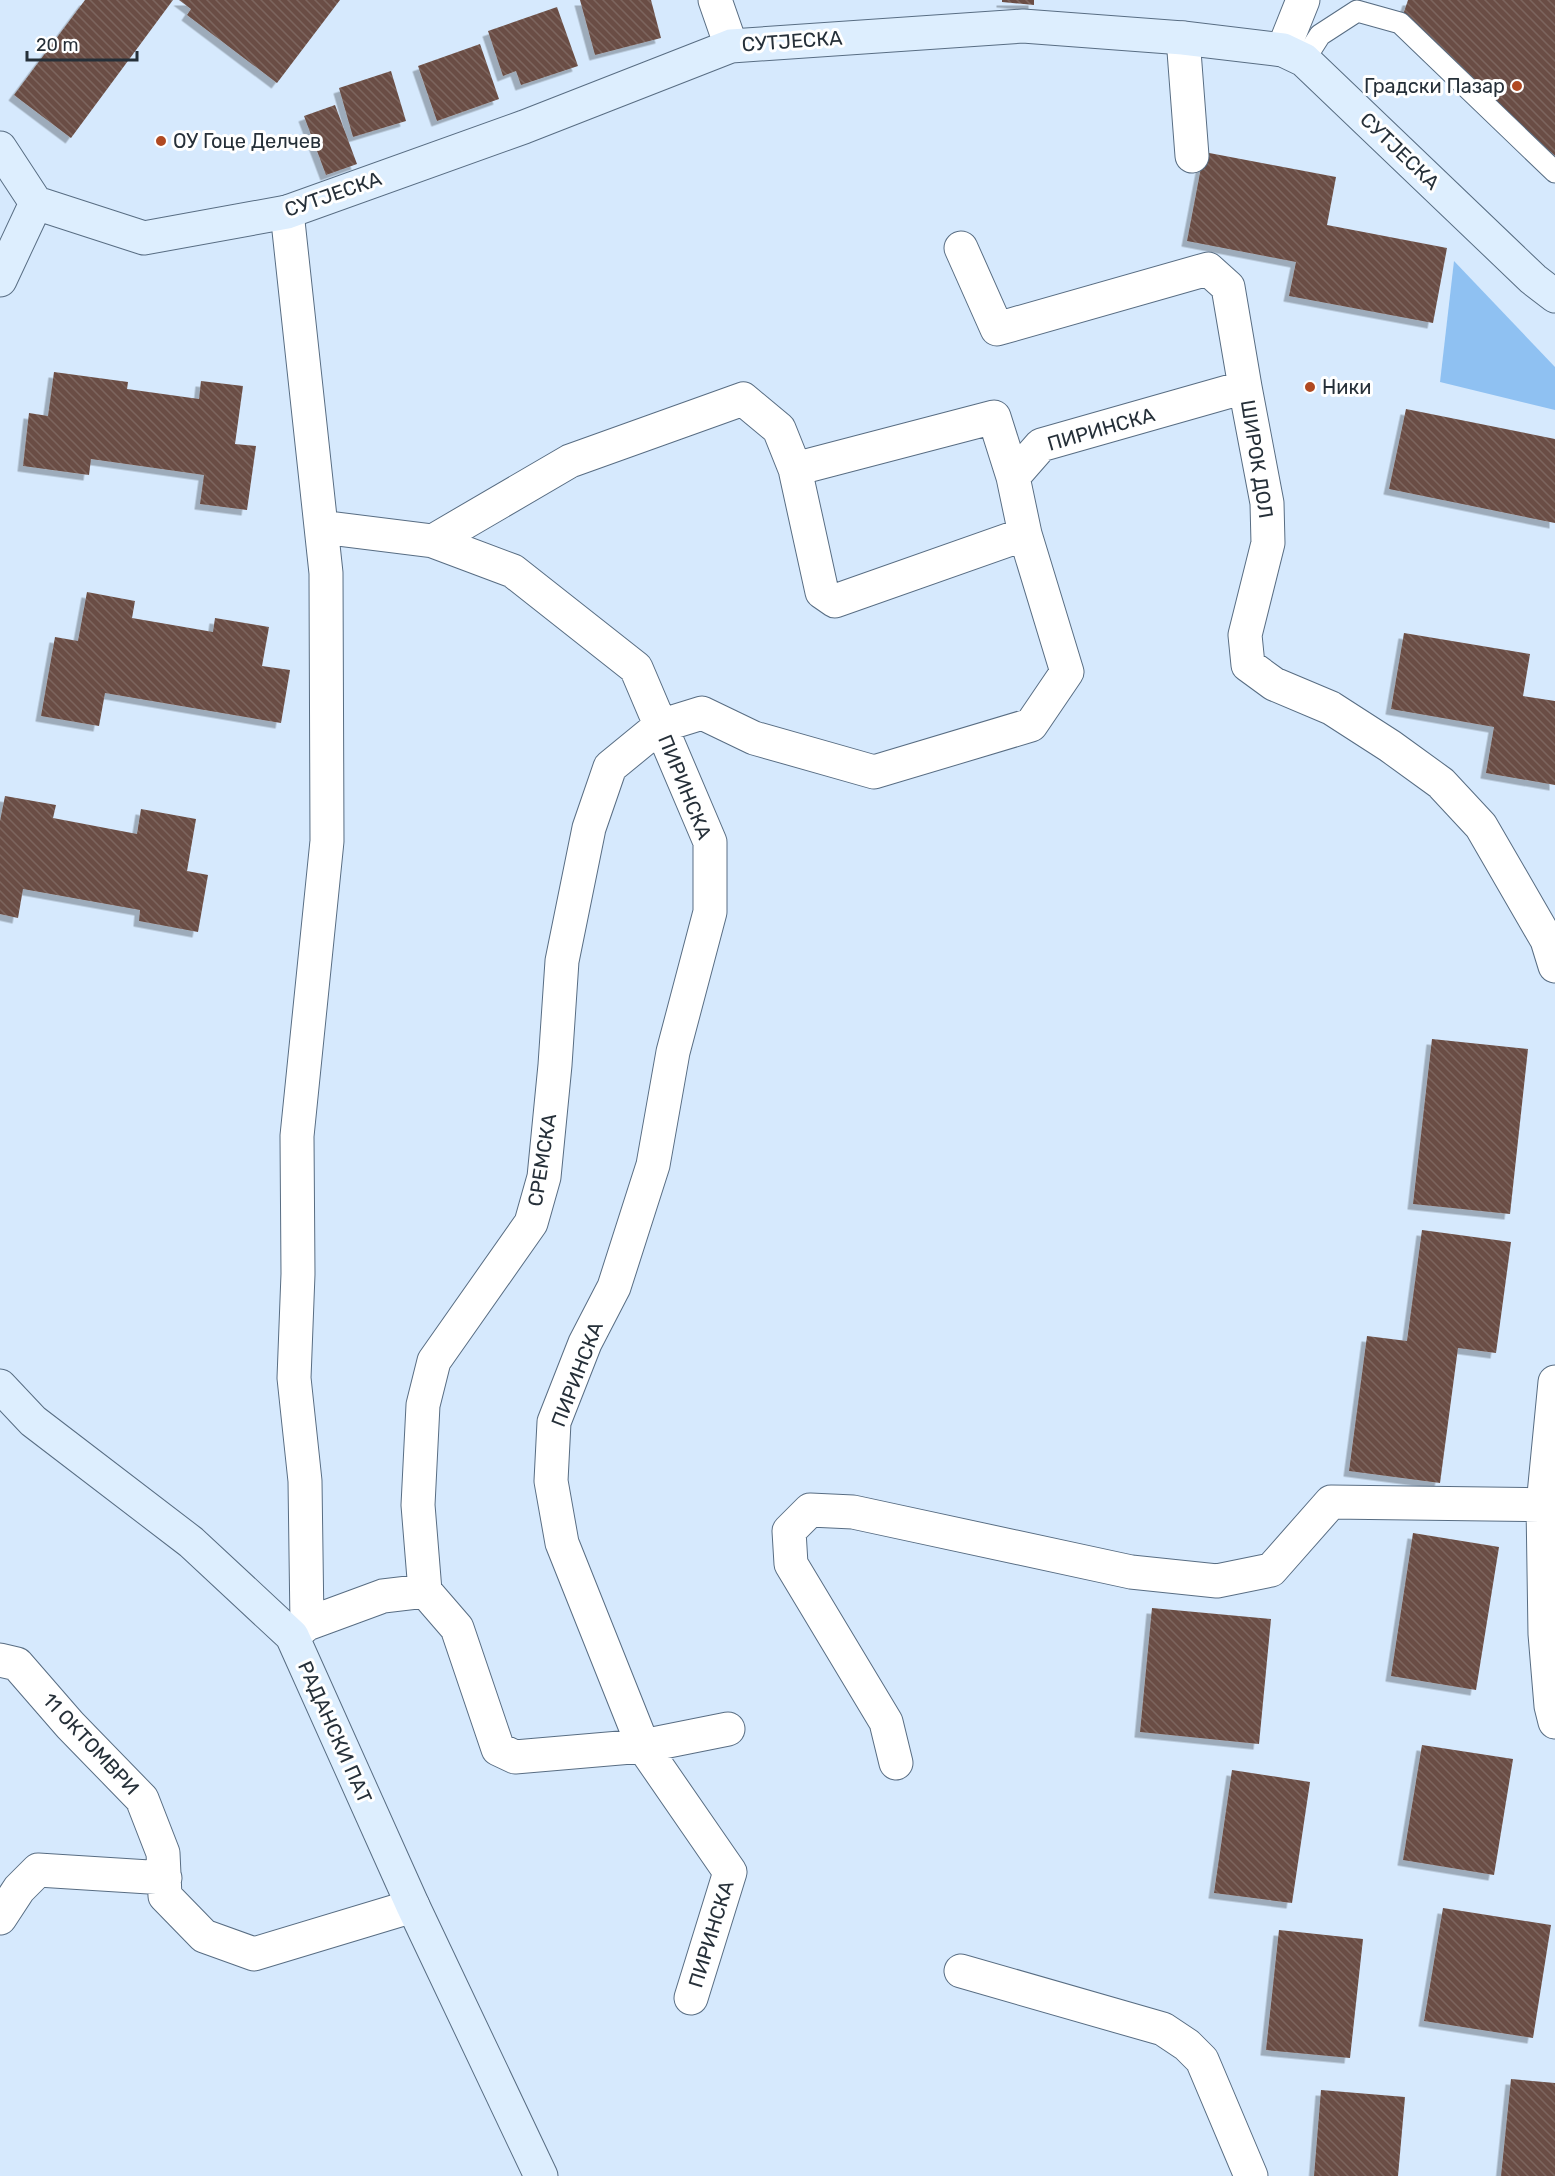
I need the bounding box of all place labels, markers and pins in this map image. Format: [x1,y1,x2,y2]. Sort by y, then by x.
place label: Градски Пазар [1364,74,1505,98]
marker: Градски Пазар [1510,79,1524,93]
place label: ОУ Гоце Делчев [173,129,321,153]
marker: ОУ Гоце Делчев [154,134,168,148]
place label: Ники [1322,375,1371,399]
marker: Ники [1303,380,1317,394]

